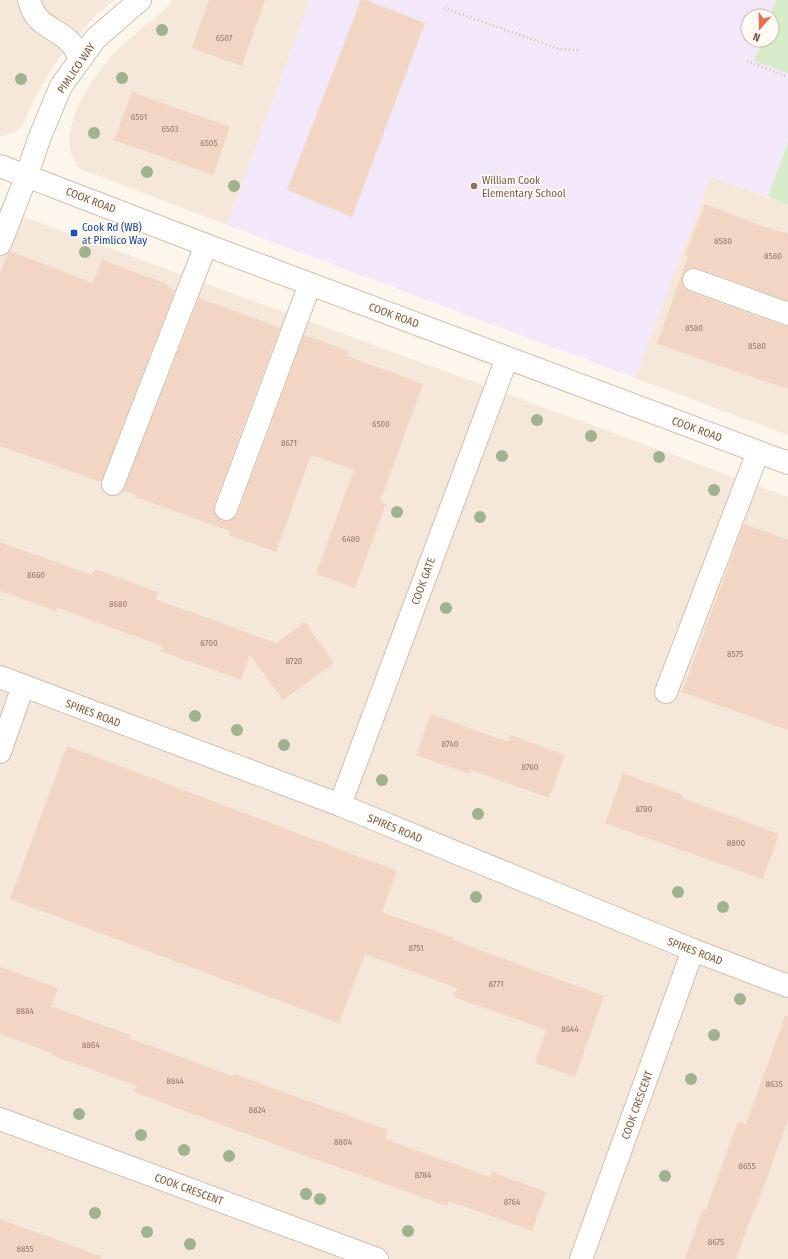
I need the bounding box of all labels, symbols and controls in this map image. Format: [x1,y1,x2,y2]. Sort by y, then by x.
north arrow [740,8,780,48]
text: N [751,30,762,44]
house number: 6507 [216,33,233,43]
street label: PIMLICO WAY [55,40,98,96]
house number: 6501 [131,112,147,122]
house number: 6503 [161,124,179,134]
house number: 6505 [200,138,218,148]
place label: William Cook Elementary School [482,174,566,200]
marker: William Cook Elementary School [469,181,479,191]
street label: COOK ROAD [64,185,118,216]
place label: Cook Rd (WB) at Pimlico Way [82,221,147,247]
marker: Cook Rd (WB) at Pimlico Way [69,228,79,238]
house number: 8580 [714,236,732,246]
house number: 8580 [764,251,782,261]
street label: COOK ROAD [367,300,421,331]
house number: 8580 [685,323,703,333]
house number: 8580 [748,341,766,351]
street label: COOK ROAD [670,414,724,445]
house number: 6500 [372,419,390,429]
house number: 8671 [281,438,297,448]
house number: 6480 [342,534,360,544]
street label: COOK GATE [409,556,438,607]
house number: 8660 [27,570,45,580]
house number: 8680 [109,599,127,609]
house number: 8700 [200,638,218,648]
house number: 8575 [727,649,743,659]
house number: 8720 [286,656,303,666]
street label: SPIRES ROAD [63,697,122,730]
house number: 8740 [442,739,459,749]
house number: 8760 [522,762,539,772]
house number: 8780 [635,804,653,814]
street label: SPIRES ROAD [365,812,424,845]
house number: 8800 [727,838,745,848]
street label: SPIRES ROAD [665,935,724,968]
house number: 8751 [408,943,424,953]
house number: 8771 [488,979,504,989]
house number: 8884 [16,1006,35,1016]
house number: 8644 [561,1024,579,1034]
house number: 8864 [82,1040,101,1050]
street label: COOK CRESCENT [619,1068,656,1141]
house number: 8844 [166,1076,184,1086]
house number: 8635 [765,1079,783,1089]
house number: 8824 [248,1105,266,1115]
house number: 8804 [334,1137,353,1147]
house number: 8655 [738,1161,756,1171]
house number: 8784 [415,1170,432,1180]
street label: COOK CRESCENT [153,1171,226,1208]
house number: 8764 [504,1197,521,1207]
house number: 8675 [708,1237,724,1247]
house number: 8855 [16,1244,34,1254]

